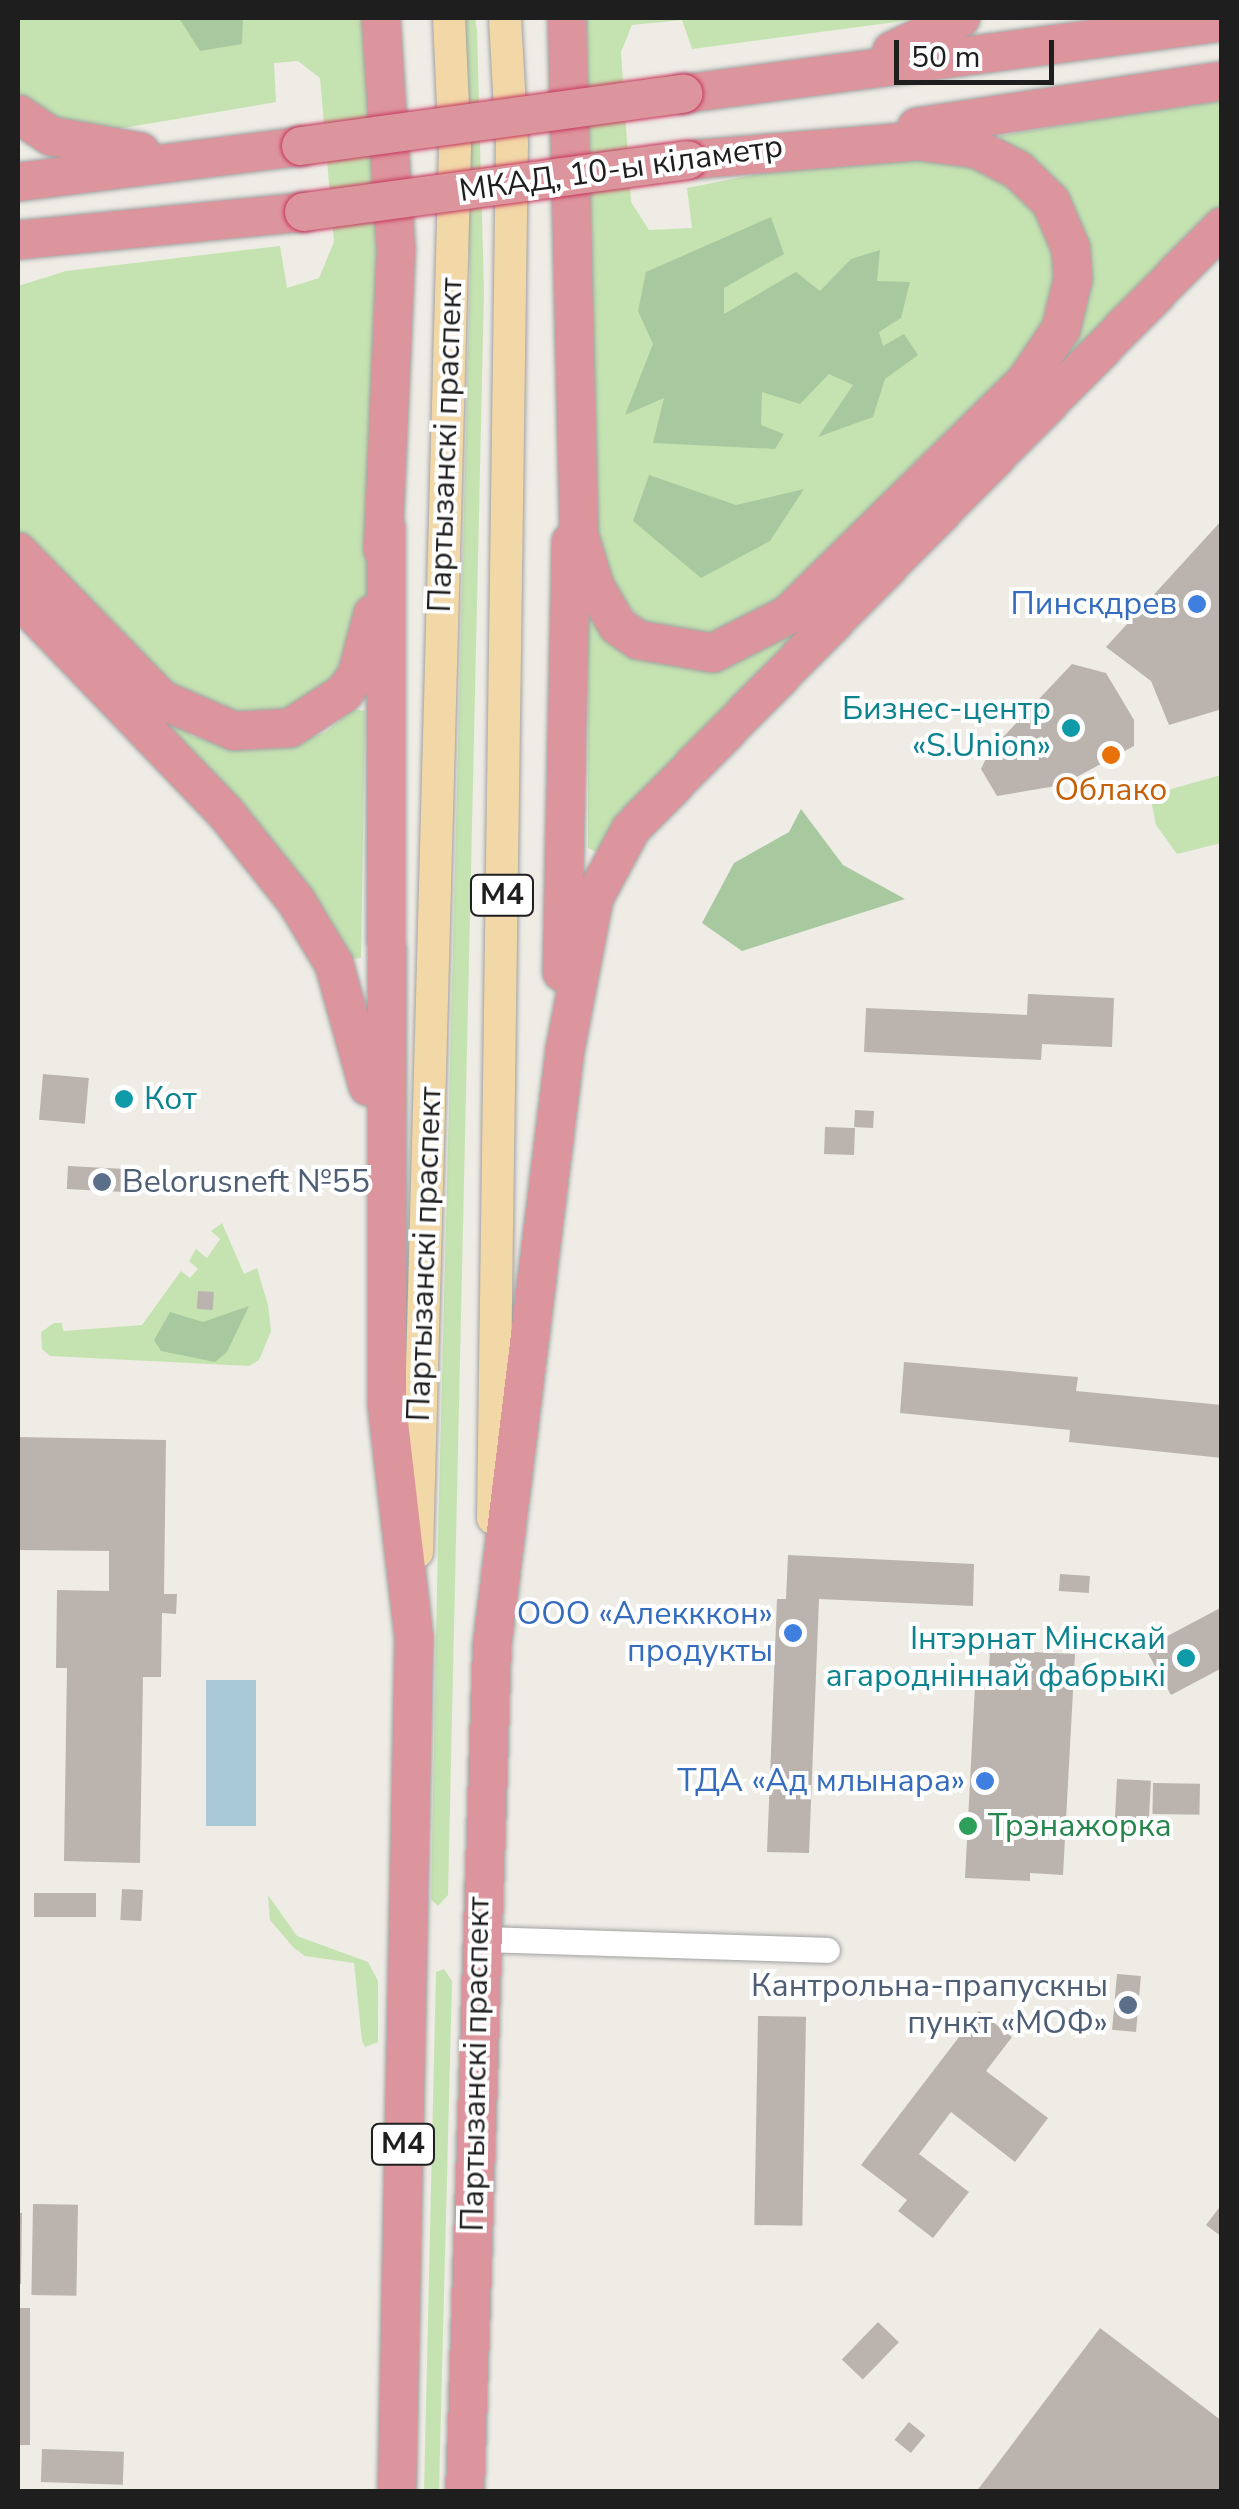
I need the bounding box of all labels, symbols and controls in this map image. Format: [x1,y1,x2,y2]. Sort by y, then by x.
scale bar [899,20,1059,82]
text: 50 m [911,37,980,78]
street label: МКАД, 10-ы кіламетр [457,127,785,211]
street label: Партызанскі праспект [421,277,471,613]
place label: Пинскдрев [1011,585,1177,623]
marker: Пинскдрев [1186,593,1208,615]
place label: Бизнес-центр «S.Union» [842,691,1051,766]
marker: Бизнес-центр «S.Union» [1060,717,1082,739]
marker: Облако [1100,744,1122,766]
place label: Облако [1055,771,1167,809]
road number: М4 [470,870,534,920]
place label: Кот [144,1080,197,1118]
street label: Партызанскі праспект [400,1086,450,1422]
marker: Кот [113,1088,135,1110]
place label: Belorusneft №55 [122,1163,370,1201]
marker: Belorusneft №55 [91,1171,113,1193]
place label: ООО «Алекккон» продукты [517,1596,773,1671]
place label: Інтэрнат Мінскай агародніннай фабрыкі [826,1621,1166,1696]
marker: ООО «Алекккон» продукты [782,1622,804,1644]
marker: Інтэрнат Мінскай агародніннай фабрыкі [1175,1647,1197,1669]
place label: ТДА «Ад млынара» [677,1762,965,1800]
marker: ТДА «Ад млынара» [974,1770,996,1792]
place label: Трэнажорка [988,1807,1172,1845]
marker: Трэнажорка [957,1815,979,1837]
street label: Партызанскі праспект [454,1896,498,2232]
place label: Кантрольна-прапускны пункт «МОФ» [751,1968,1108,2043]
marker: Кантрольна-прапускны пункт «МОФ» [1117,1994,1139,2016]
road number: М4 [370,2119,436,2169]

